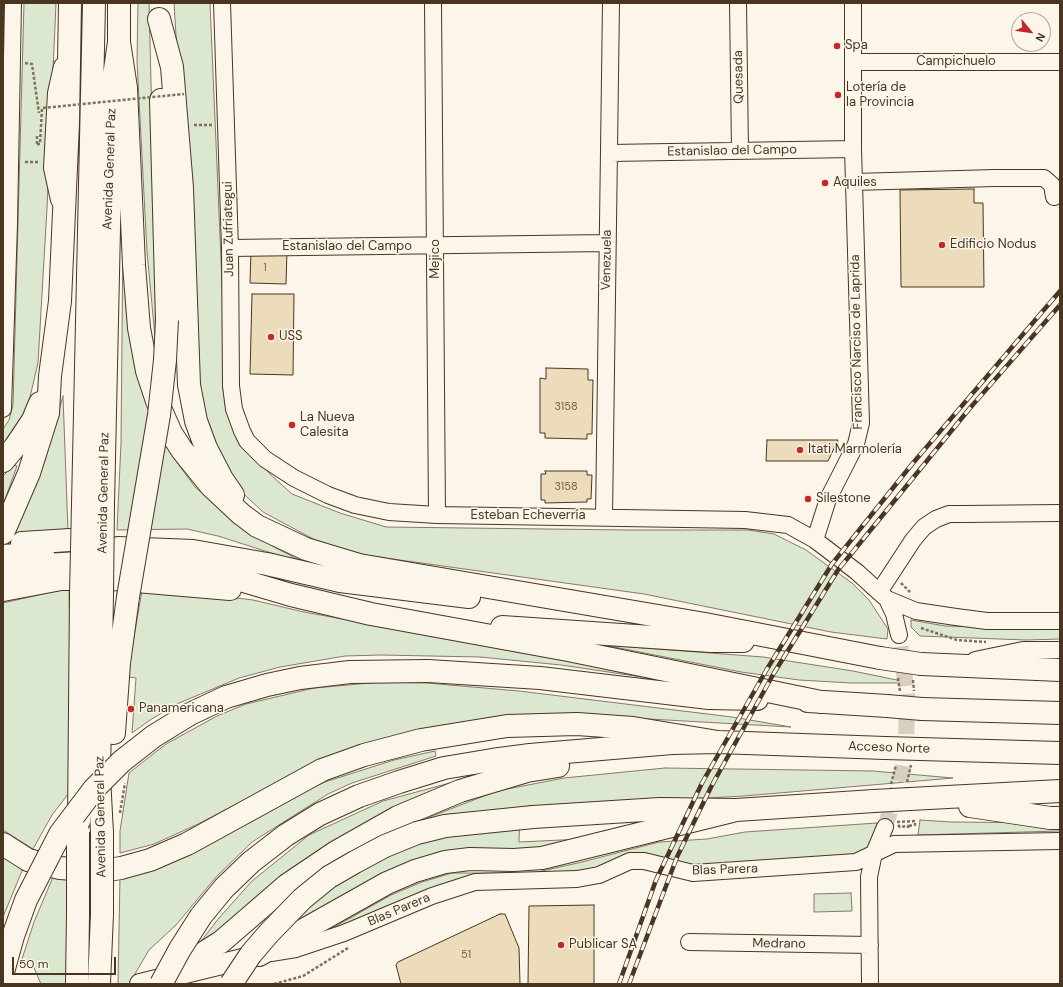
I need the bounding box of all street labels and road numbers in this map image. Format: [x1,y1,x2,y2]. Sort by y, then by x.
street label: Quesada [731,50,747,104]
street label: Campichuelo [916,54,996,70]
street label: Avenida General Paz [100,108,120,230]
street label: Estanislao del Campo [667,142,797,160]
street label: Juan Zufriategui [220,181,238,277]
street label: Venezuela [599,229,615,291]
street label: Estanislao del Campo [282,239,412,255]
street label: Mejico [428,239,444,279]
street label: Francisco Narciso de Laprida [848,254,866,430]
street label: Avenida General Paz [95,432,113,554]
street label: Esteban Echeverría [471,508,585,524]
street label: Acceso Norte [848,739,930,757]
street label: Avenida General Paz [92,756,110,878]
street label: Blas Parera [692,861,758,879]
street label: Blas Parera [366,890,432,930]
street label: Medrano [752,936,806,952]

